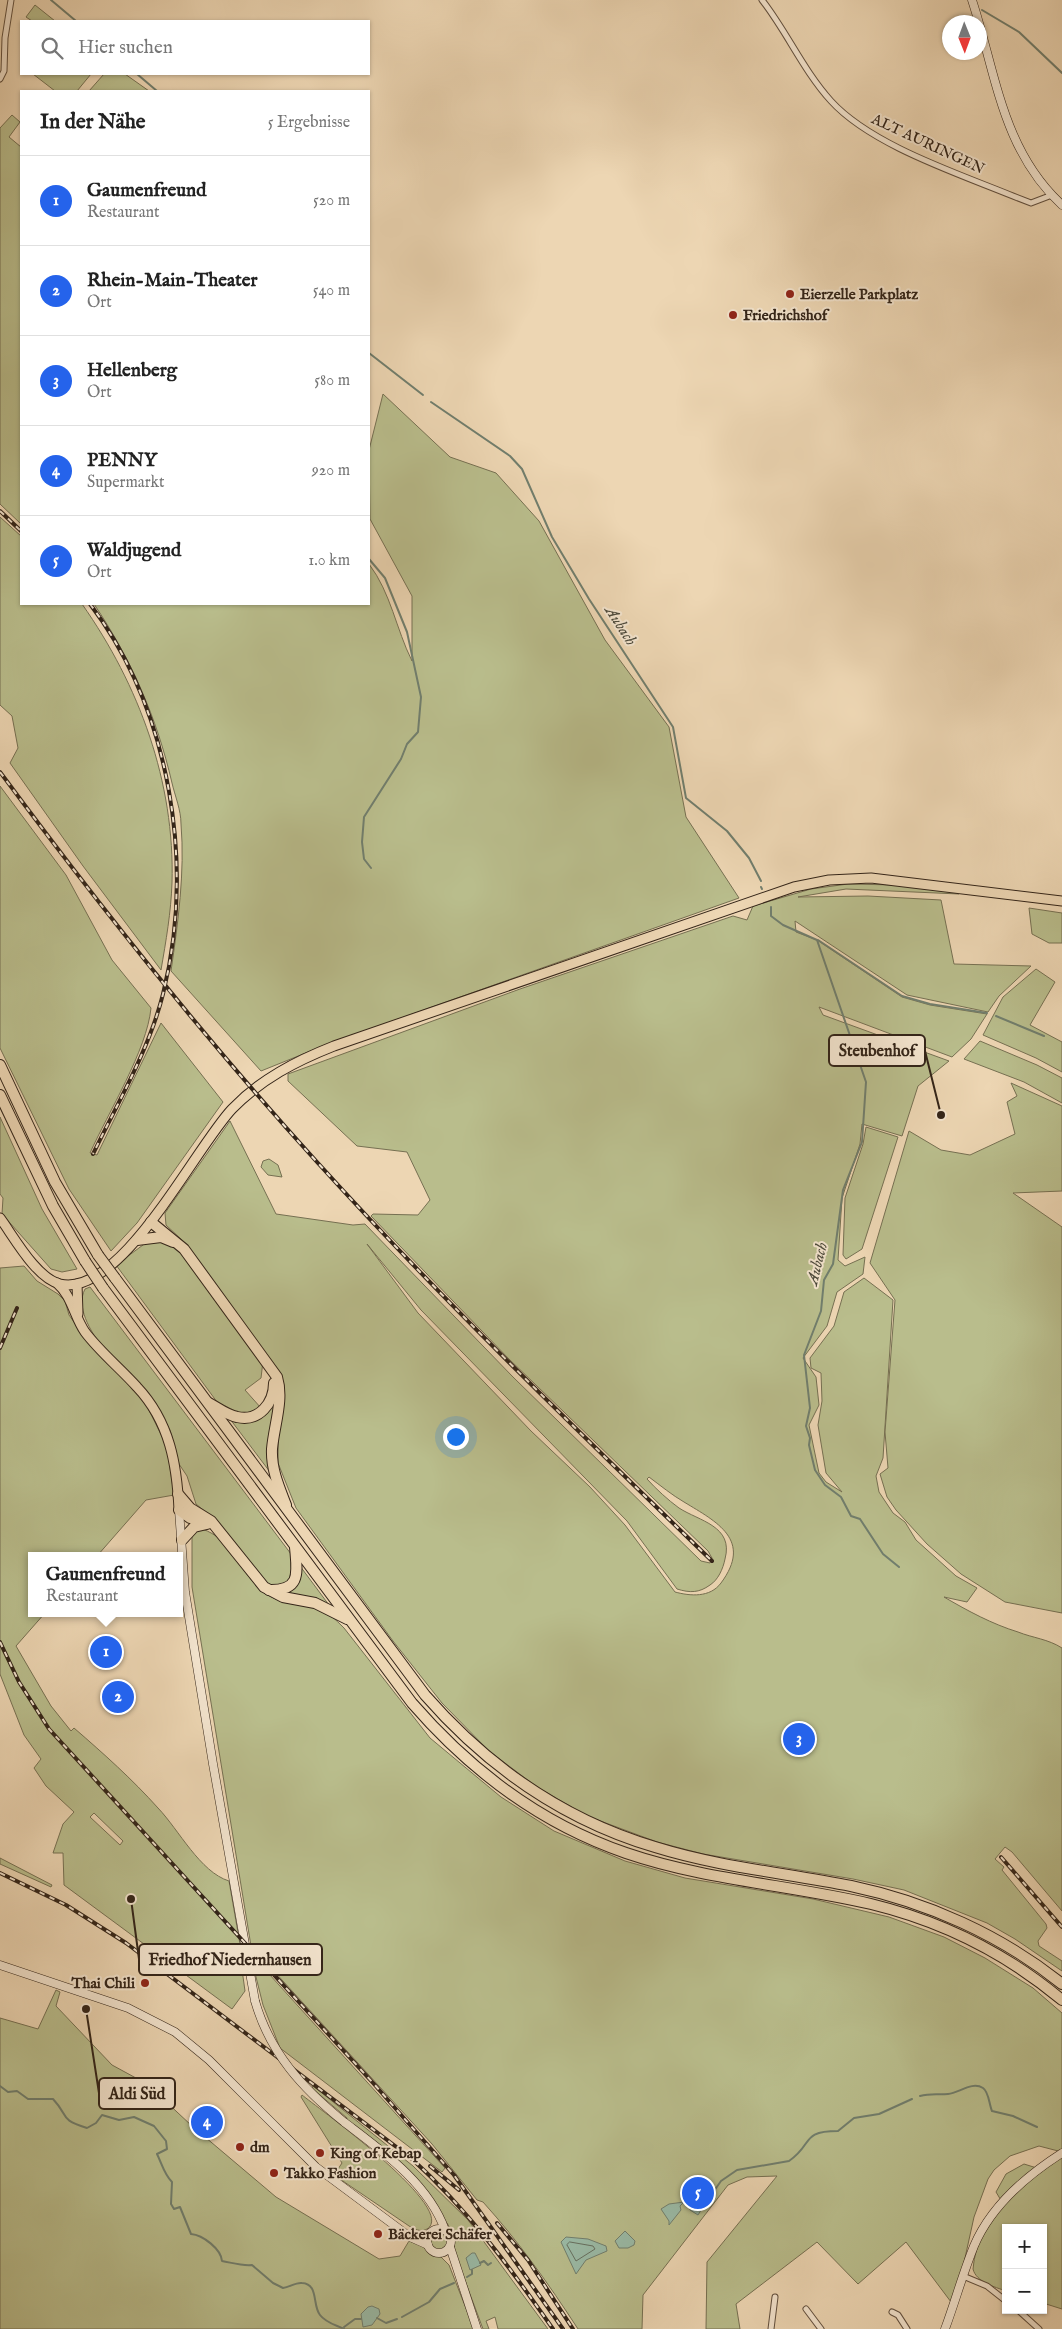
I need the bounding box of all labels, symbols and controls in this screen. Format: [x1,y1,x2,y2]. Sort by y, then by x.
north arrow [942,15,987,60]
search box [20,20,370,75]
icon: search [38,34,66,62]
text: Hier suchen [78,36,173,60]
text: In der Nähe [40,109,146,136]
street label: ALT AURINGEN [868,109,988,179]
text: 5 Ergebnisse [268,113,350,133]
text: Gaumenfreund [87,179,206,203]
text: 1 [53,191,59,211]
text: 520 m [313,191,350,211]
text: Restaurant [87,203,160,223]
text: Rhein-Main-Theater [87,269,257,293]
text: 2 [52,281,60,301]
text: 540 m [313,281,350,301]
place label: Eierzelle Parkplatz [800,285,918,304]
marker: Eierzelle Parkplatz [784,288,796,300]
text: Ort [87,293,112,313]
place label: Friedrichshof [743,306,830,325]
marker: Friedrichshof [727,309,739,321]
text: Hellenberg [87,359,177,383]
text: 3 [53,371,59,391]
text: 580 m [314,371,350,391]
text: Ort [87,383,112,403]
text: PENNY [87,449,157,473]
text: 4 [52,461,60,481]
text: 920 m [312,461,350,481]
text: Supermarkt [87,473,165,493]
text: Waldjugend [87,539,181,563]
text: 5 [53,551,59,571]
text: 1.0 km [308,551,350,571]
text: Ort [87,563,112,583]
water label: Aubach [599,601,640,650]
callout: Steubenhof [829,1035,925,1066]
text: Steubenhof [839,1042,918,1062]
water label: Aubach [803,1240,833,1289]
your location [443,1424,469,1450]
popup [28,1552,183,1617]
text: Gaumenfreund [46,1563,165,1587]
text: Restaurant [46,1587,118,1607]
pin: 1 [90,1633,122,1671]
pin: 2 [102,1678,134,1716]
pin: 3 [783,1720,815,1758]
callout: Friedhof Niedernhausen [139,1944,322,1975]
text: Friedhof Niedernhausen [149,1951,312,1971]
place label: Thai Chili [70,1974,135,1993]
marker: Thai Chili [139,1977,151,1989]
callout: Aldi Süd [99,2078,175,2109]
text: Aldi Süd [108,2085,166,2105]
pin: 4 [191,2103,223,2141]
place label: dm [250,2138,270,2157]
marker: dm [234,2141,246,2153]
place label: King of Kebap [330,2144,421,2163]
marker: King of Kebap [314,2147,326,2159]
place label: Takko Fashion [283,2164,377,2183]
marker: Takko Fashion [268,2167,280,2179]
pin: 5 [682,2174,714,2212]
map controls [1002,2224,1047,2314]
button: + [1002,2224,1047,2269]
place label: Bäckerei Schäfer [388,2225,492,2244]
marker: Bäckerei Schäfer [372,2228,384,2240]
button: − [1002,2269,1047,2314]

